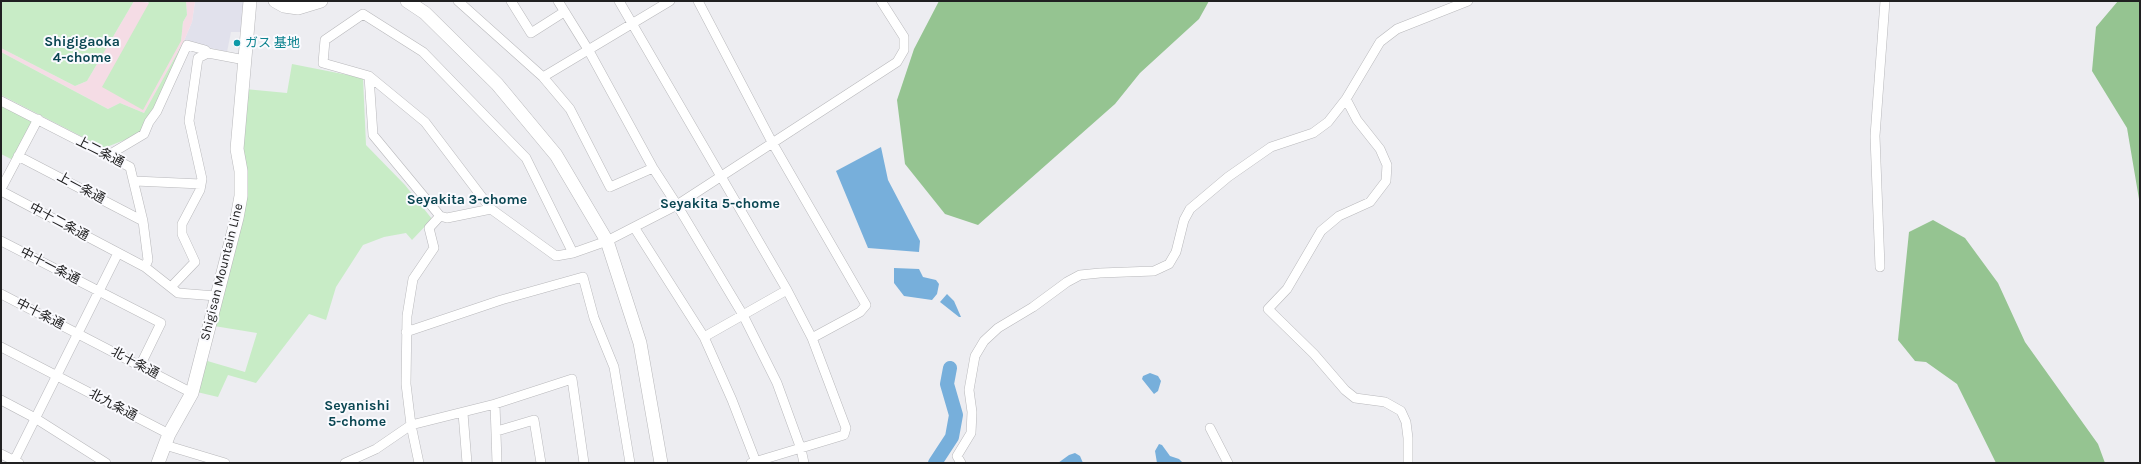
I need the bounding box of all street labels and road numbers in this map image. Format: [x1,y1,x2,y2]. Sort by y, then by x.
street label: 上二条通 [73,133,127,171]
street label: 上一条通 [54,169,108,207]
street label: 中十二条通 [27,200,91,244]
street label: Shigisan Mountain Line [197,202,247,342]
street label: 中十一条通 [18,244,82,288]
street label: 中十条通 [13,295,67,333]
street label: 北十条通 [108,344,162,382]
street label: 北九条通 [86,386,140,424]

